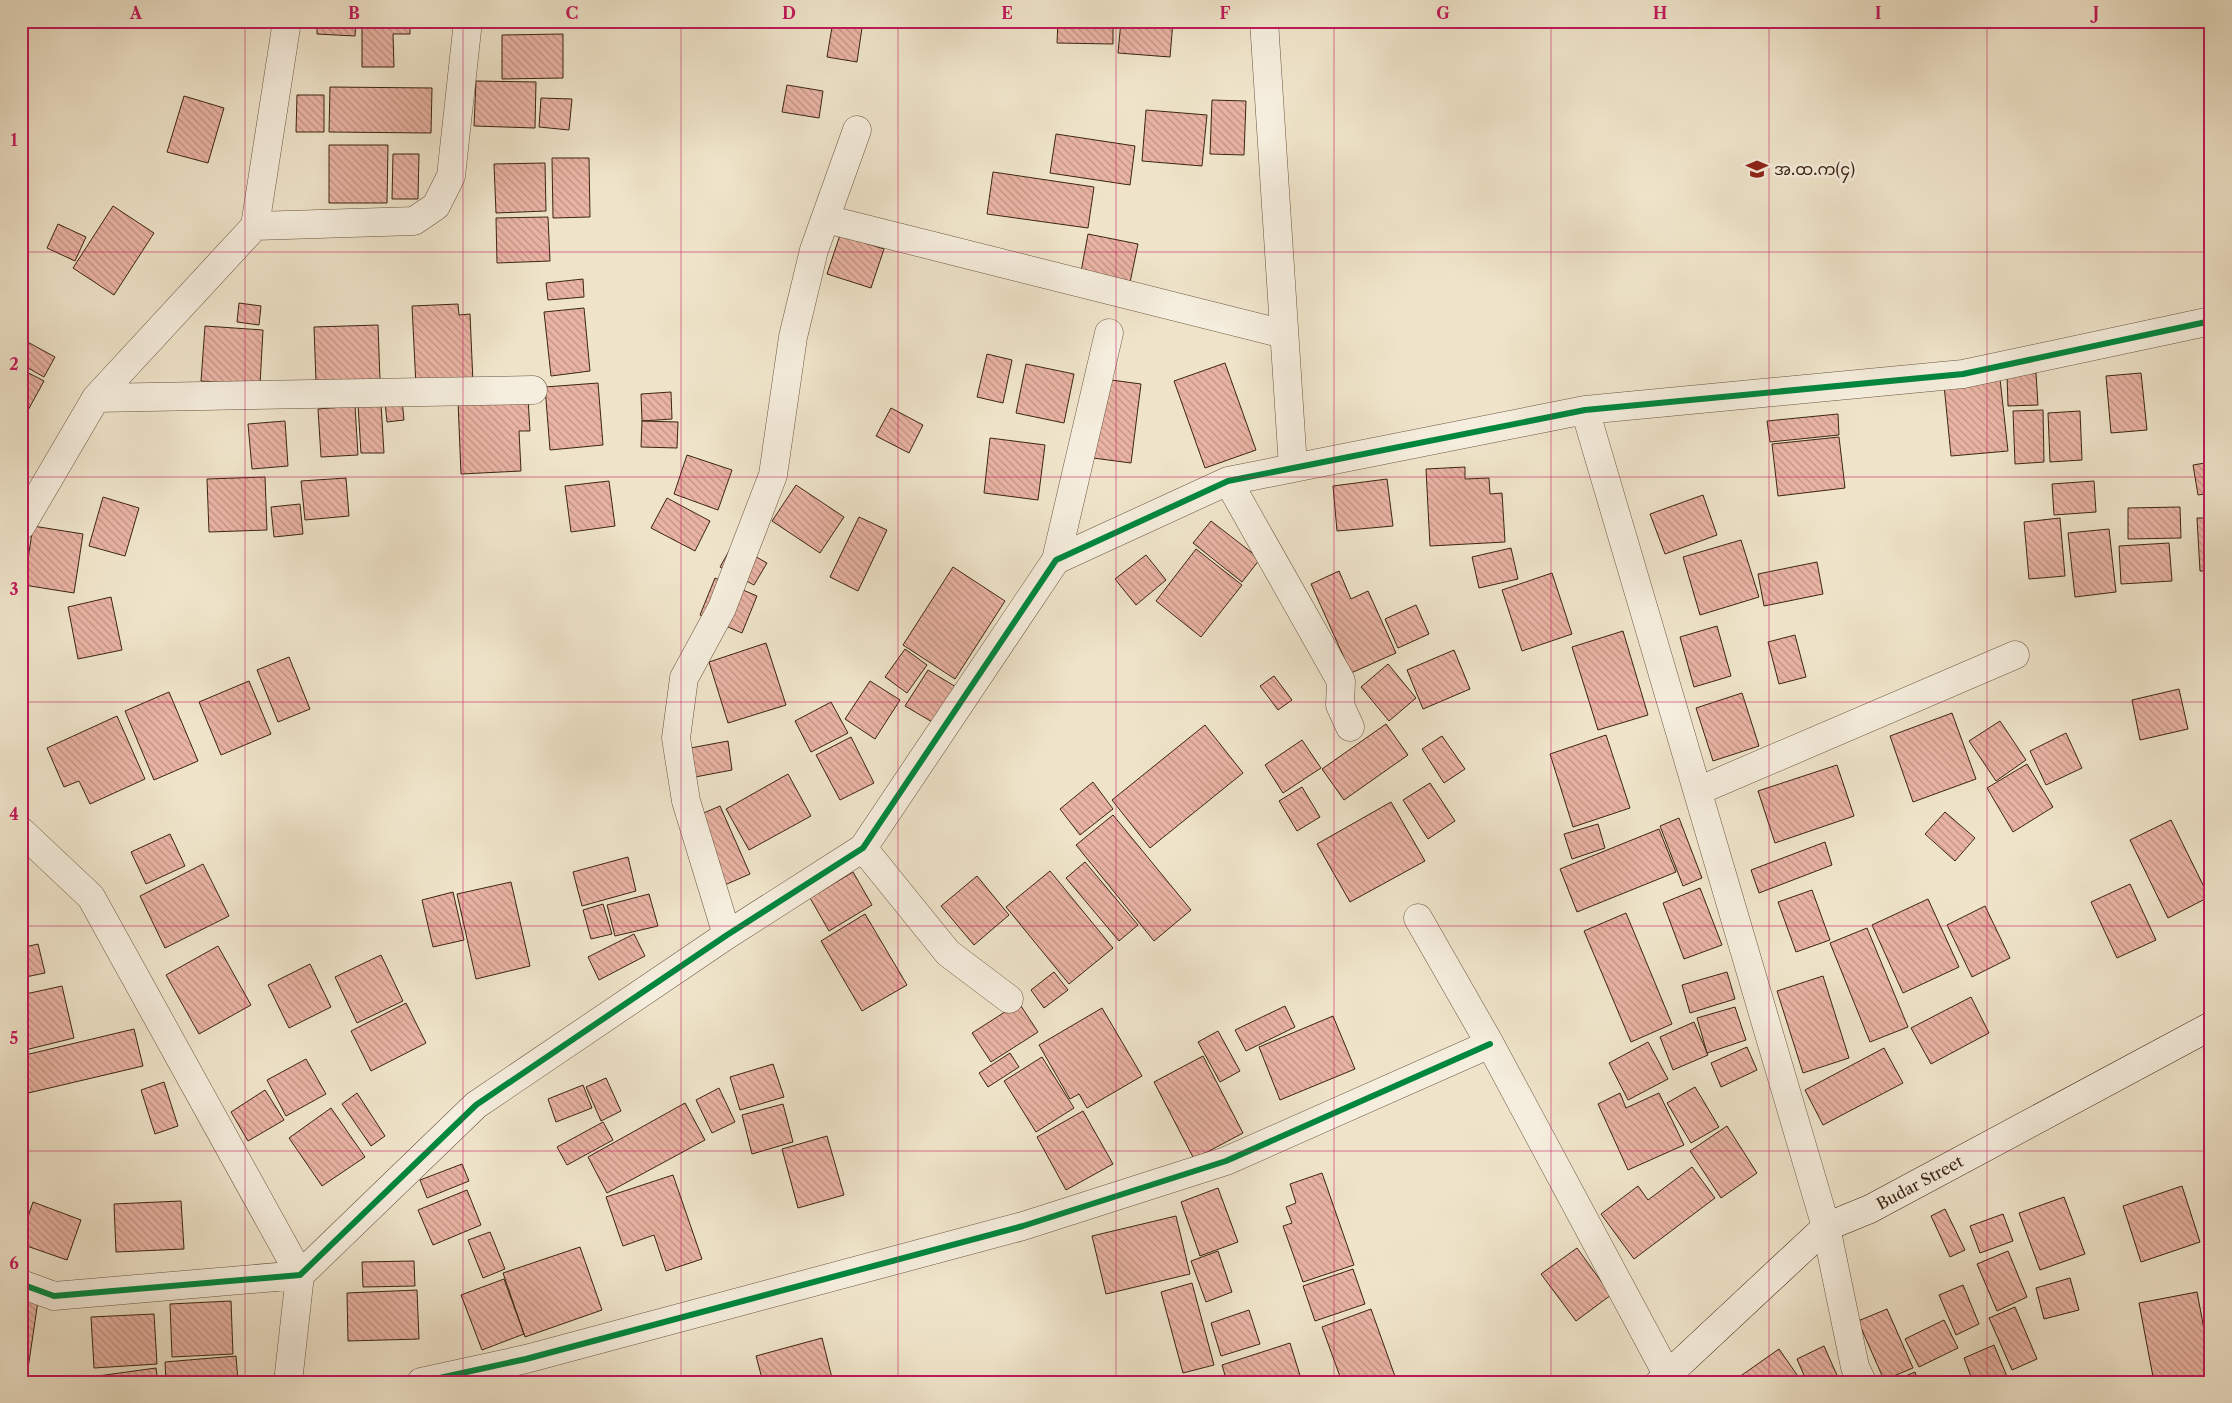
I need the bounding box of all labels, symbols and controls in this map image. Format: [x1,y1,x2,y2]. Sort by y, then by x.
text: A [129,3,143,23]
text: B [348,3,360,23]
text: C [566,3,578,23]
text: D [782,3,796,23]
text: E [1001,3,1013,23]
text: F [1220,3,1231,23]
text: G [1436,3,1450,23]
text: H [1653,3,1667,23]
text: I [1875,3,1882,23]
text: J [2090,3,2099,23]
text: 1 [10,130,18,150]
school or university icon: အ.ထ.က(၄) [1744,156,1770,182]
place label: အ.ထ.က(၄) [1774,159,1855,183]
text: 2 [9,354,19,374]
text: 3 [9,579,19,599]
text: 4 [9,804,19,824]
text: 5 [10,1028,19,1048]
street label: Budar Street [1873,1151,1967,1214]
text: 6 [9,1253,19,1273]

